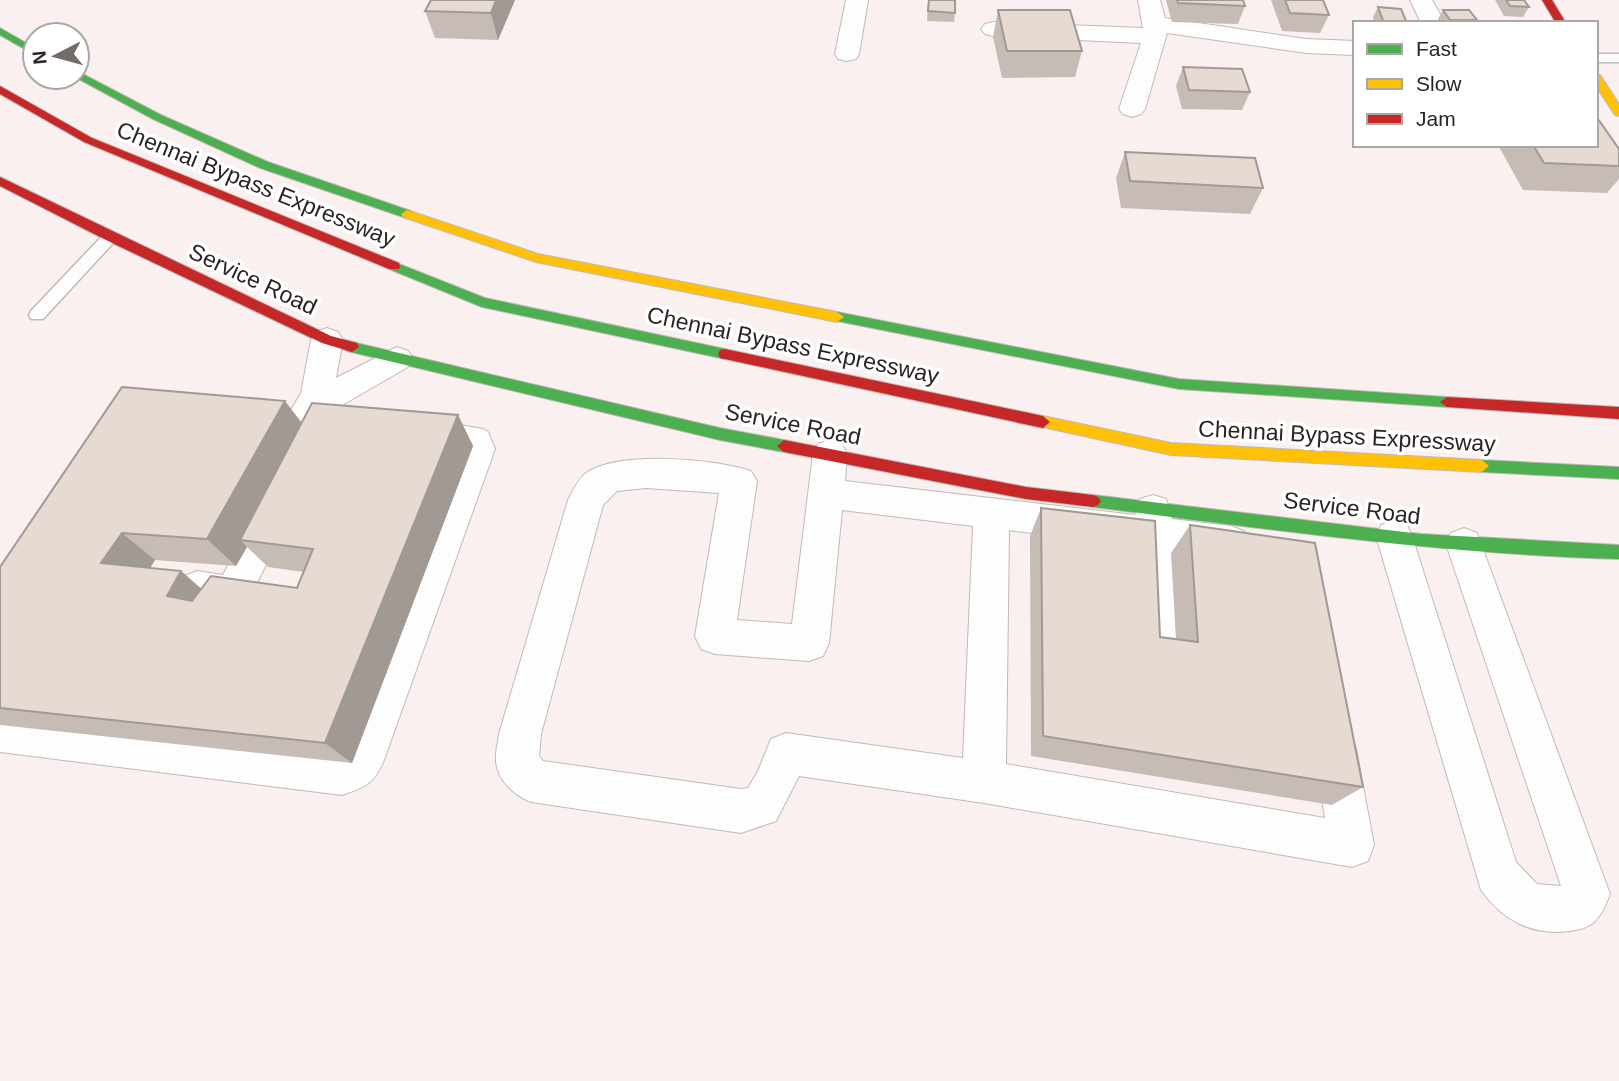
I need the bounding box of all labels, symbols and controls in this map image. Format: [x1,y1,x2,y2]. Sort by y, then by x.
north arrow [21,21,91,91]
legend [1353,21,1598,147]
text: Fast [1416,37,1457,60]
text: N [28,50,51,66]
text: Slow [1416,72,1462,95]
text: Jam [1416,107,1456,130]
street label: Chennai Bypass Expressway [113,116,399,252]
street label: Service Road [185,238,321,320]
street label: Chennai Bypass Expressway [645,301,942,389]
street label: Service Road [723,398,863,450]
street label: Chennai Bypass Expressway [1198,415,1497,457]
street label: Service Road [1282,487,1422,529]

